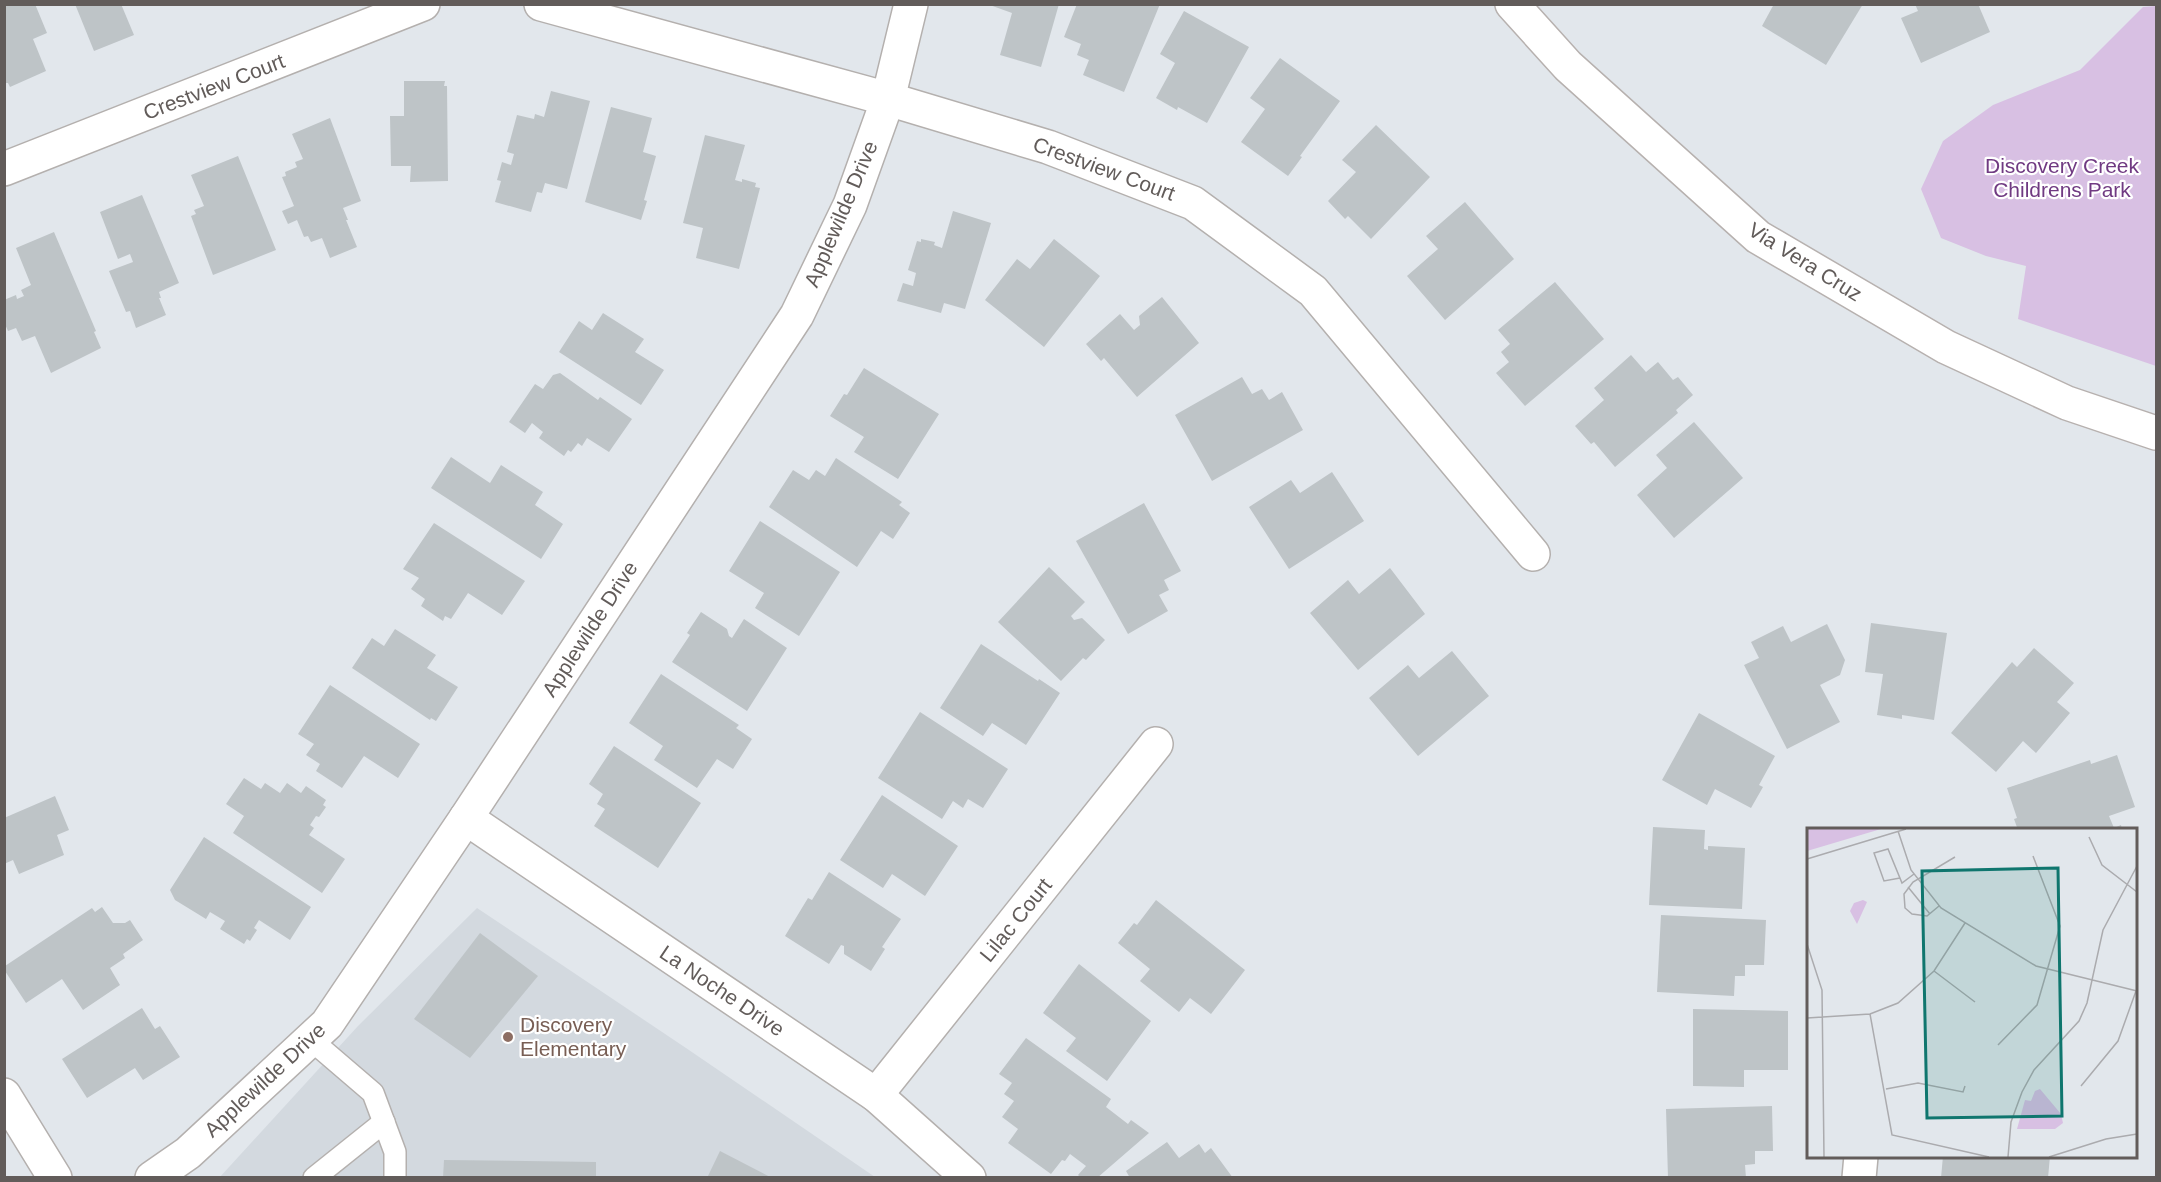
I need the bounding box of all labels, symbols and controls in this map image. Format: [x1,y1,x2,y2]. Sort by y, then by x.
street label: Crestview Court [140,49,288,124]
street label: Crestview Court [1030,132,1178,205]
street label: Applewilde Drive [799,137,882,290]
park label: Discovery Creek Childrens Park [1985,154,2140,201]
street label: Via Vera Cruz [1744,218,1866,306]
street label: Applewilde Drive [537,557,642,701]
inset map [1807,828,2137,1158]
street label: Lilac Court [975,873,1056,966]
street label: La Noche Drive [656,941,789,1041]
place label: Discovery Elementary [520,1013,627,1060]
street label: Applewilde Drive [200,1018,330,1141]
marker: Discovery Elementary [501,1030,515,1044]

